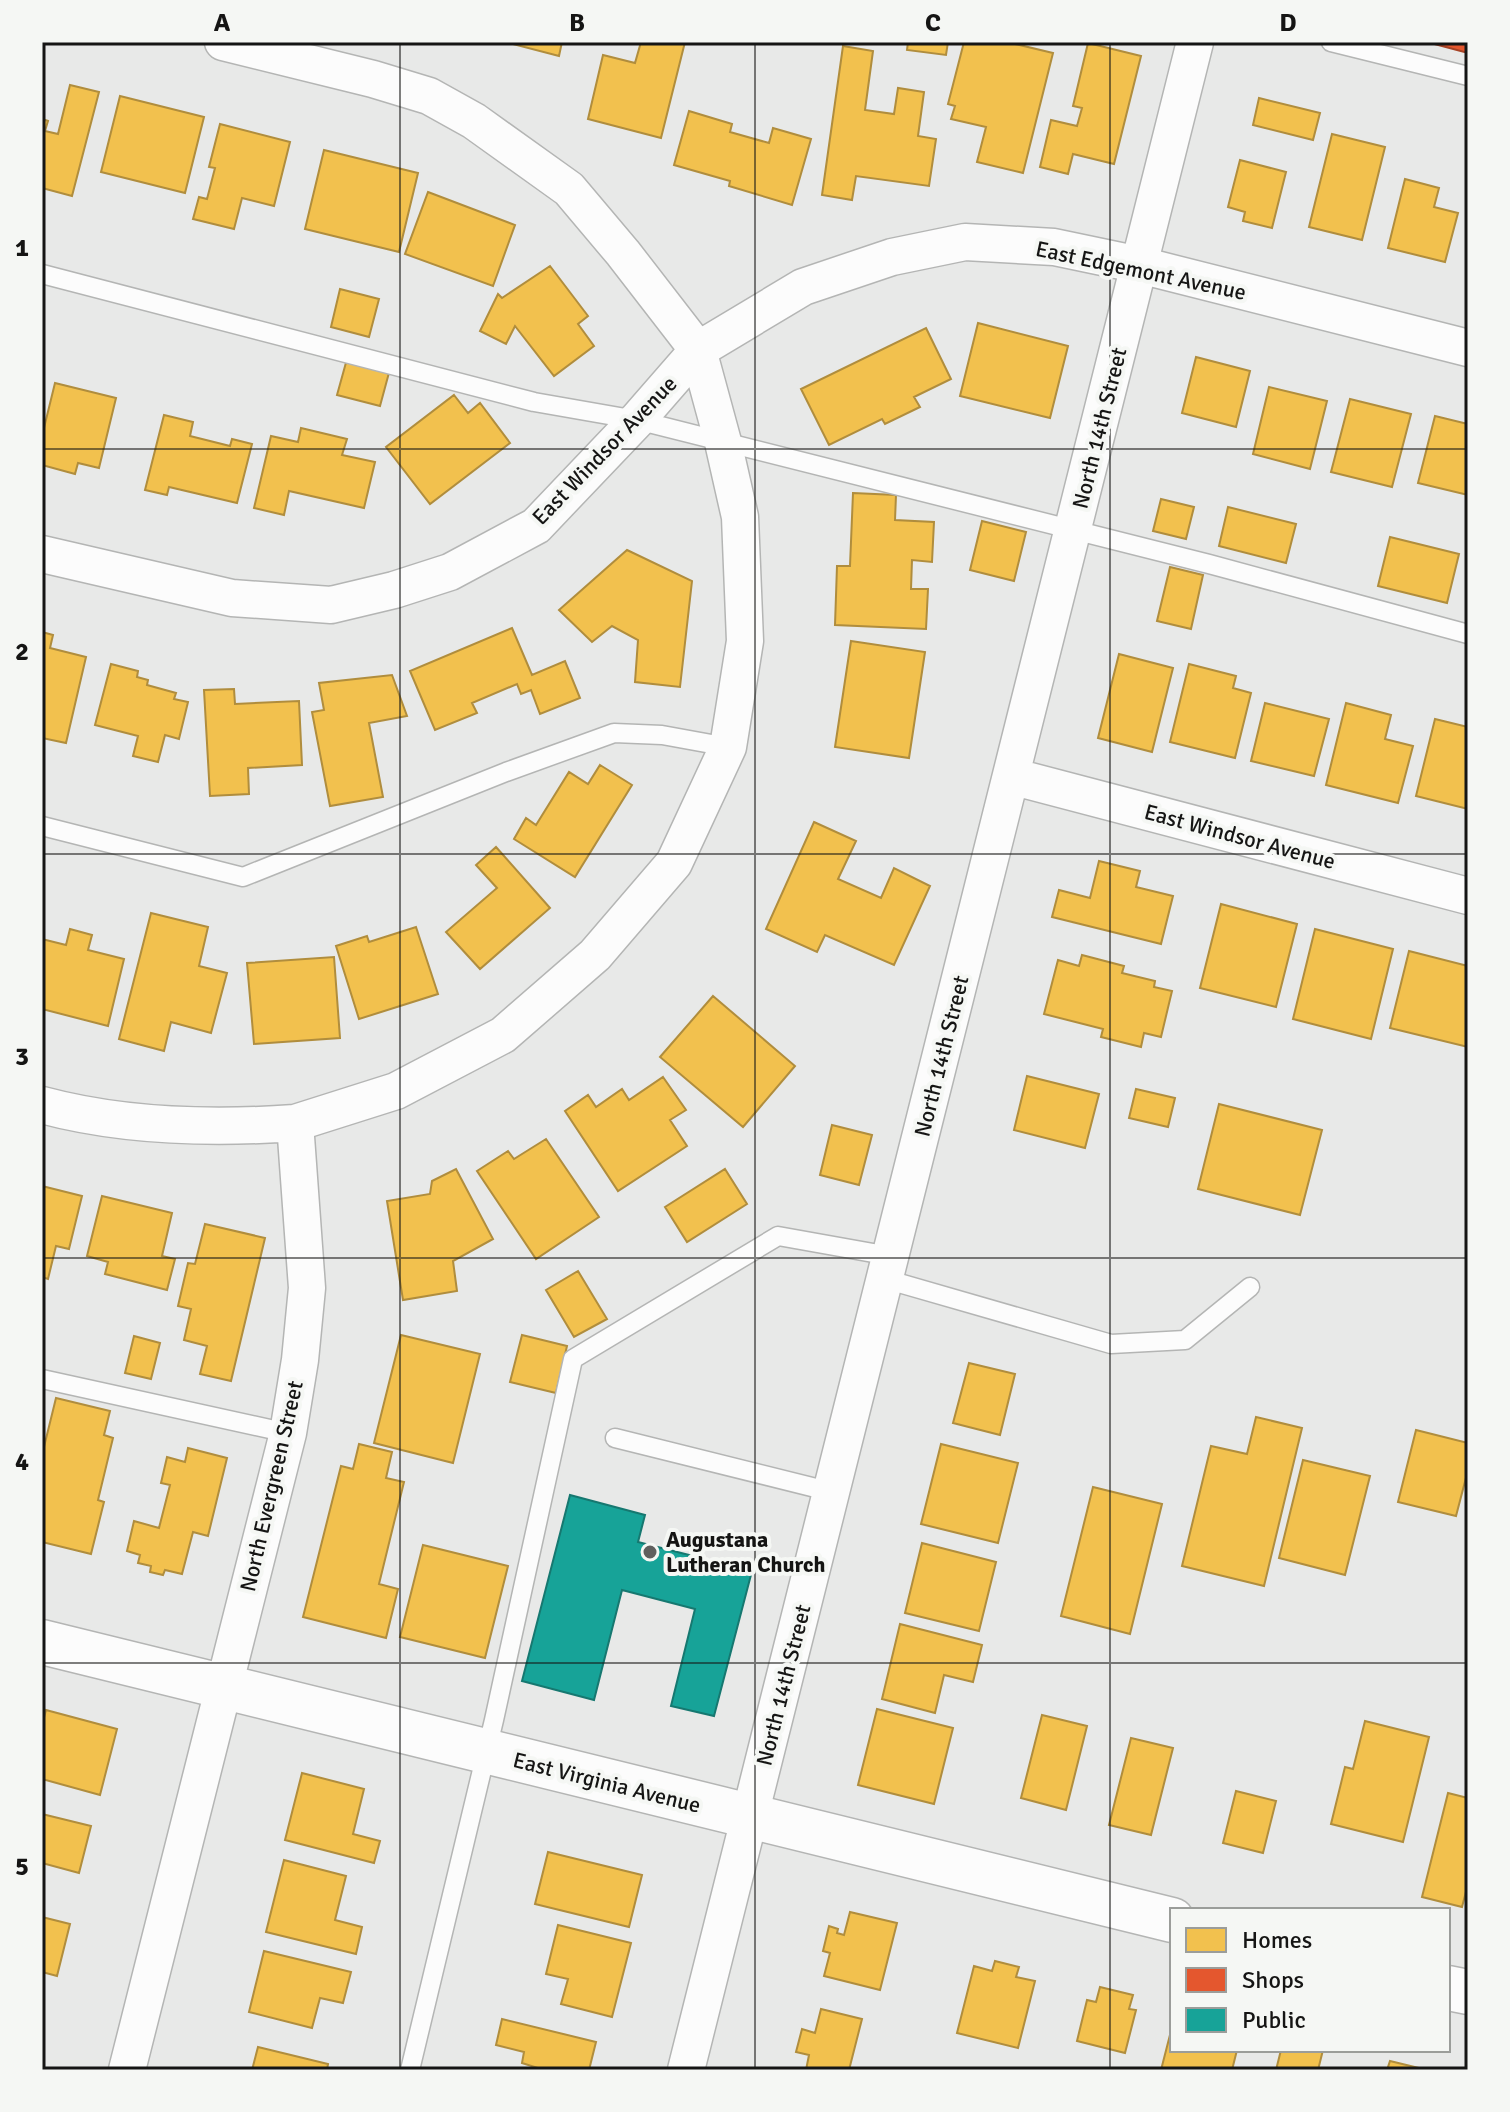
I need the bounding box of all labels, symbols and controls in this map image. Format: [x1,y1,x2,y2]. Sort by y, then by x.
text: A [214,7,231,39]
text: B [569,7,585,39]
text: C [925,7,941,39]
text: D [1279,7,1297,39]
text: 1 [15,232,29,264]
street label: East Edgemont Avenue [1033,235,1249,306]
street label: North 14th Street [1066,344,1133,511]
street label: East Windsor Avenue [526,370,682,530]
text: 2 [15,636,29,668]
street label: East Windsor Avenue [1141,798,1338,875]
street label: North 14th Street [908,972,975,1139]
text: 3 [15,1041,29,1073]
street label: North Evergreen Street [234,1378,309,1594]
text: 4 [15,1446,29,1478]
place label: Augustana Lutheran Church [666,1526,825,1578]
marker: Augustana Lutheran Church [641,1543,659,1561]
street label: North 14th Street [750,1601,817,1768]
street label: East Virginia Avenue [510,1746,703,1819]
text: 5 [15,1851,29,1883]
legend [1170,1908,1450,2052]
text: Homes [1242,1925,1312,1955]
text: Shops [1242,1965,1304,1995]
text: Public [1242,2005,1306,2035]

